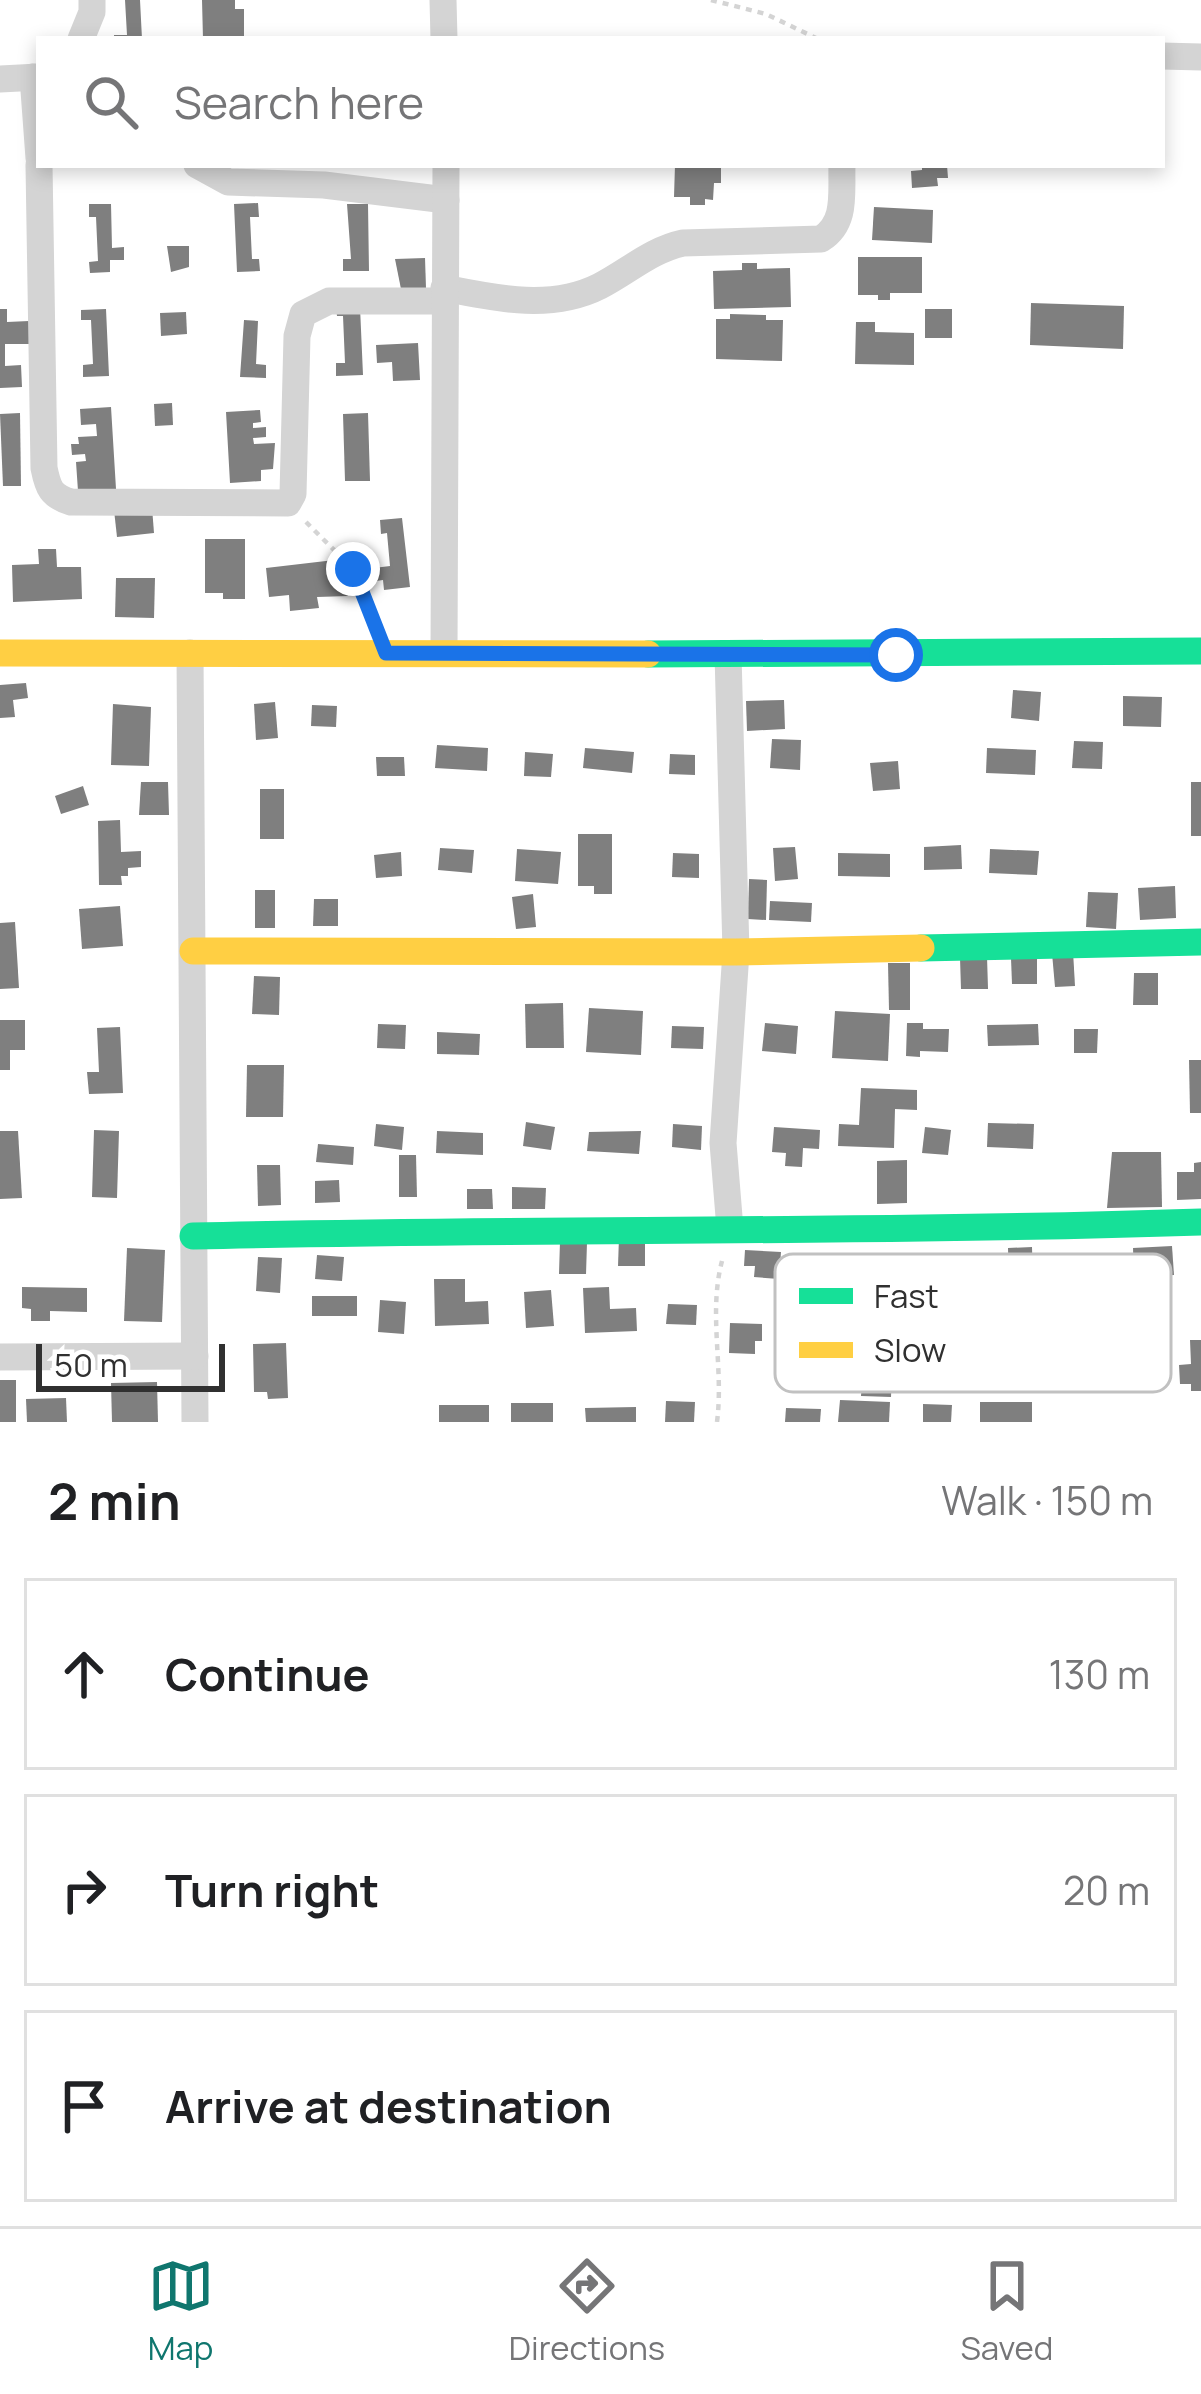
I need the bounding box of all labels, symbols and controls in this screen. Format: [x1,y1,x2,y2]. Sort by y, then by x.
search box [36,36,1165,168]
icon: search [78,69,144,135]
text: Search here [174,71,424,133]
route end [326,542,380,596]
route start [869,628,923,682]
legend [775,1254,1171,1392]
text: Fast [874,1273,939,1318]
text: Slow [874,1327,946,1372]
scale bar [36,1338,225,1391]
text: 50 m [54,1342,128,1387]
text: 2 min [48,1466,181,1535]
text: Walk · 150 m [941,1473,1153,1527]
icon: ahead [51,1641,117,1707]
text: Continue [165,1643,370,1705]
text: 130 m [1049,1647,1150,1701]
icon: right [51,1857,117,1923]
text: Turn right [165,1859,379,1921]
text: 20 m [1063,1863,1150,1917]
icon: arrive [51,2073,117,2139]
text: Arrive at destination [165,2075,612,2137]
tab: Map [148,2253,214,2370]
tab: Directions [509,2253,665,2370]
tab: Saved [960,2253,1053,2370]

